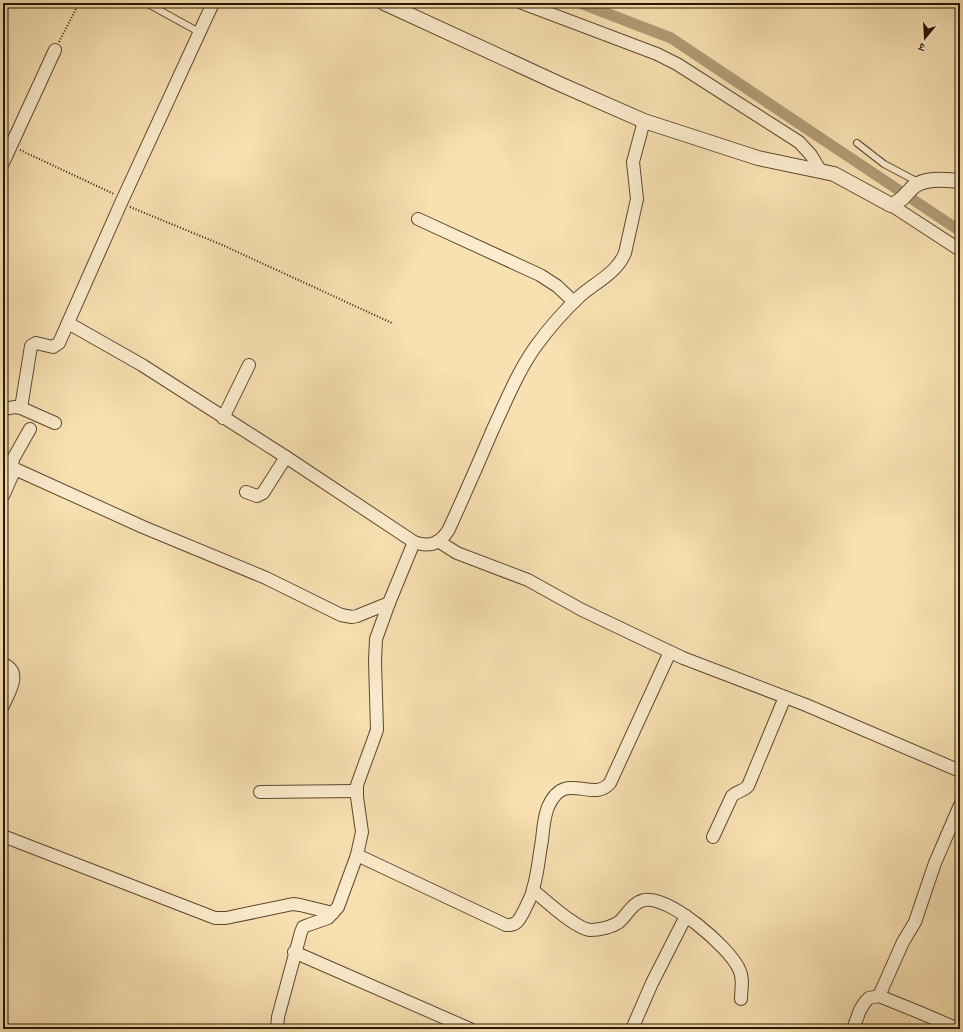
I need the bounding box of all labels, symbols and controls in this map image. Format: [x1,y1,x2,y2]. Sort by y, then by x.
north arrow [905,18,945,58]
text: उ [916,40,928,54]

